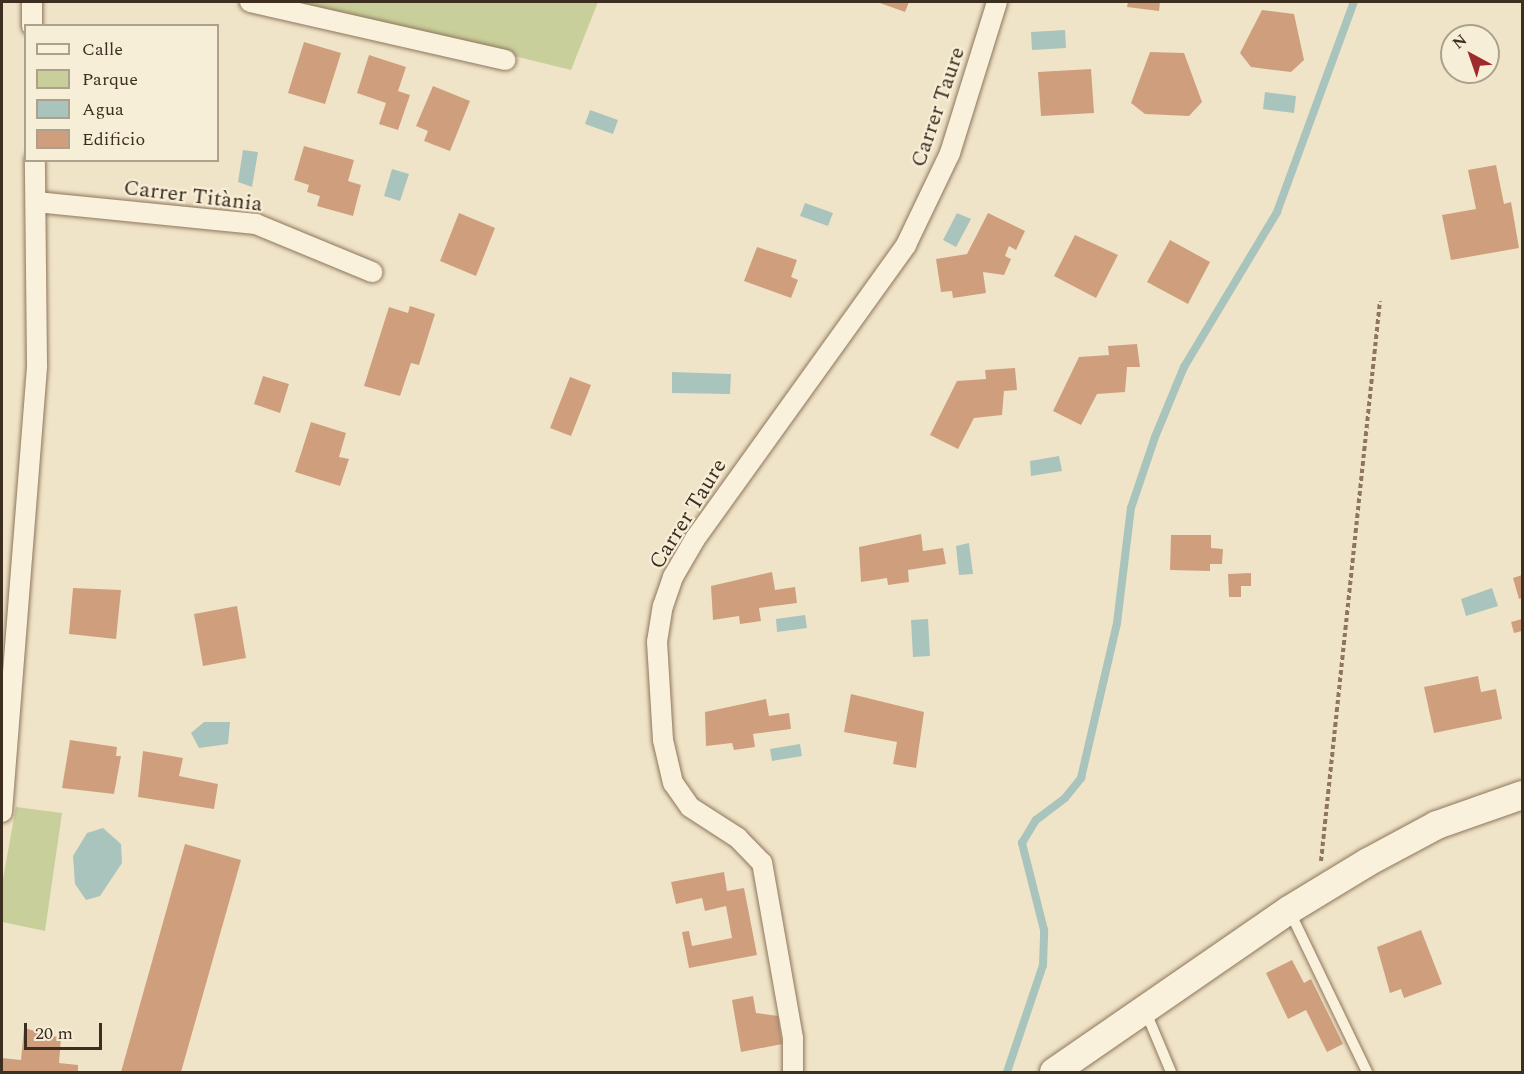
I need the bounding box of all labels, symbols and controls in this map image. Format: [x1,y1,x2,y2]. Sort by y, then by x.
legend [24,24,219,162]
north arrow [1440,24,1500,84]
text: N [1447,28,1472,55]
text: Calle [82,36,123,63]
street label: Carrer Taure [905,43,971,171]
text: Parque [82,66,138,93]
text: Agua [82,96,124,123]
text: Edificio [82,126,145,153]
street label: Carrer Titània [122,174,264,218]
street label: Carrer Taure [644,454,732,574]
scale bar [27,1011,105,1049]
text: 20 m [35,1020,73,1047]

